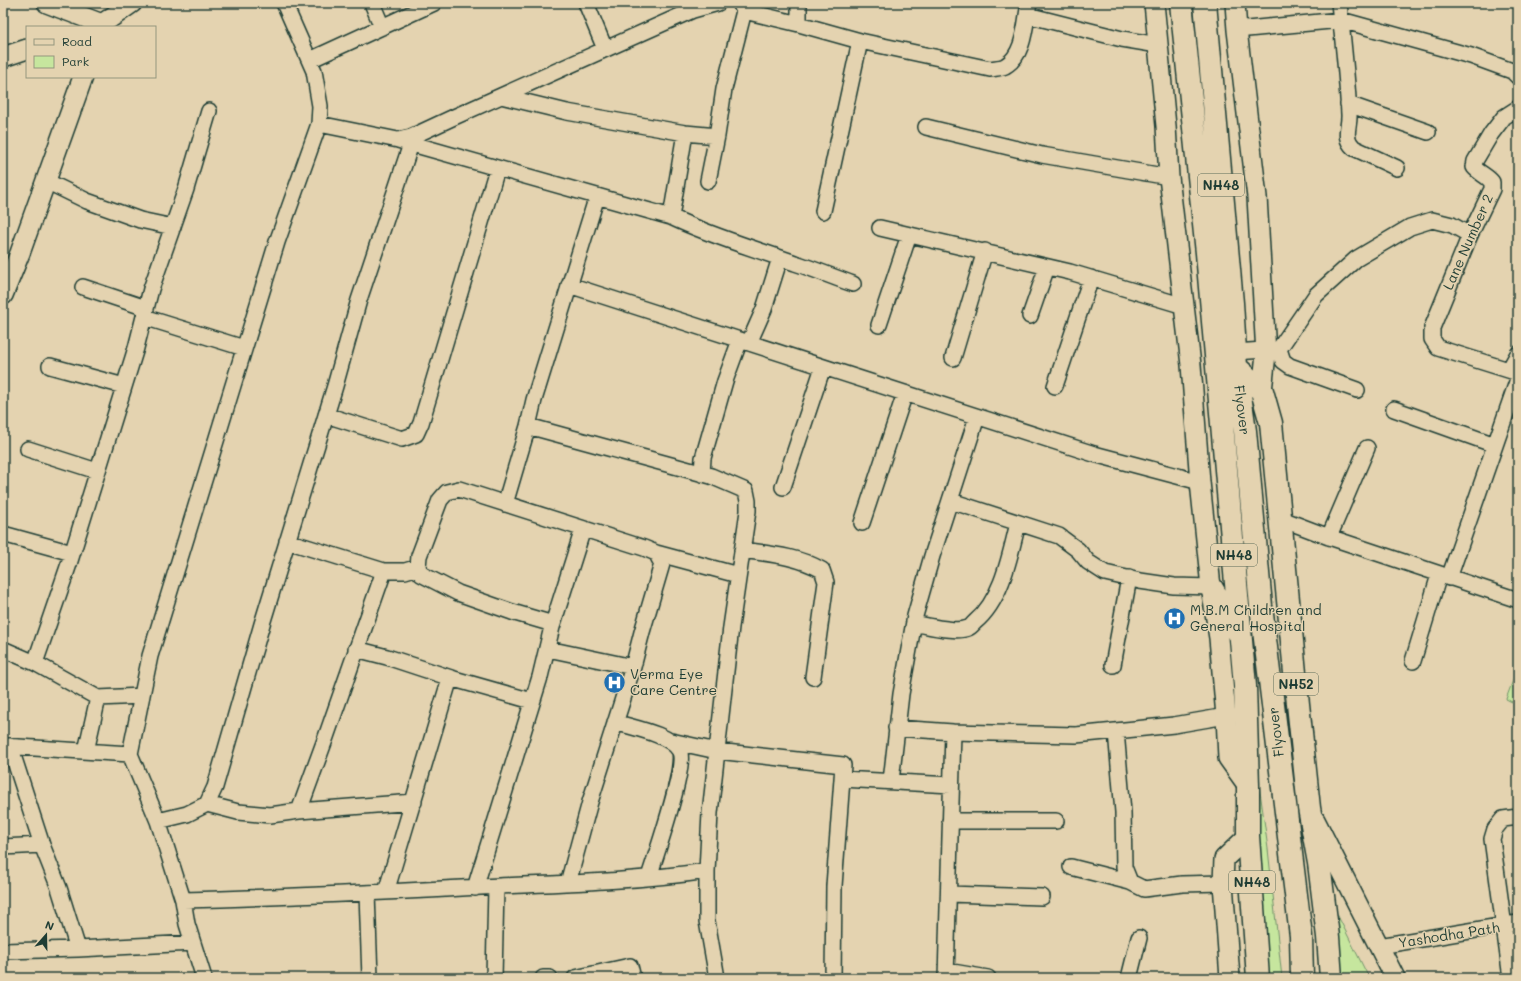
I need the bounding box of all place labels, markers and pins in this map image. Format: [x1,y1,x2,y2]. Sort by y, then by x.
place label: M.B.M Children and General Hospital [1190,600,1322,635]
hospital icon: M.B.M Children and General Hospital [1162,605,1188,631]
place label: Verma Eye Care Centre [630,664,717,699]
hospital icon: Verma Eye Care Centre [601,669,627,695]

